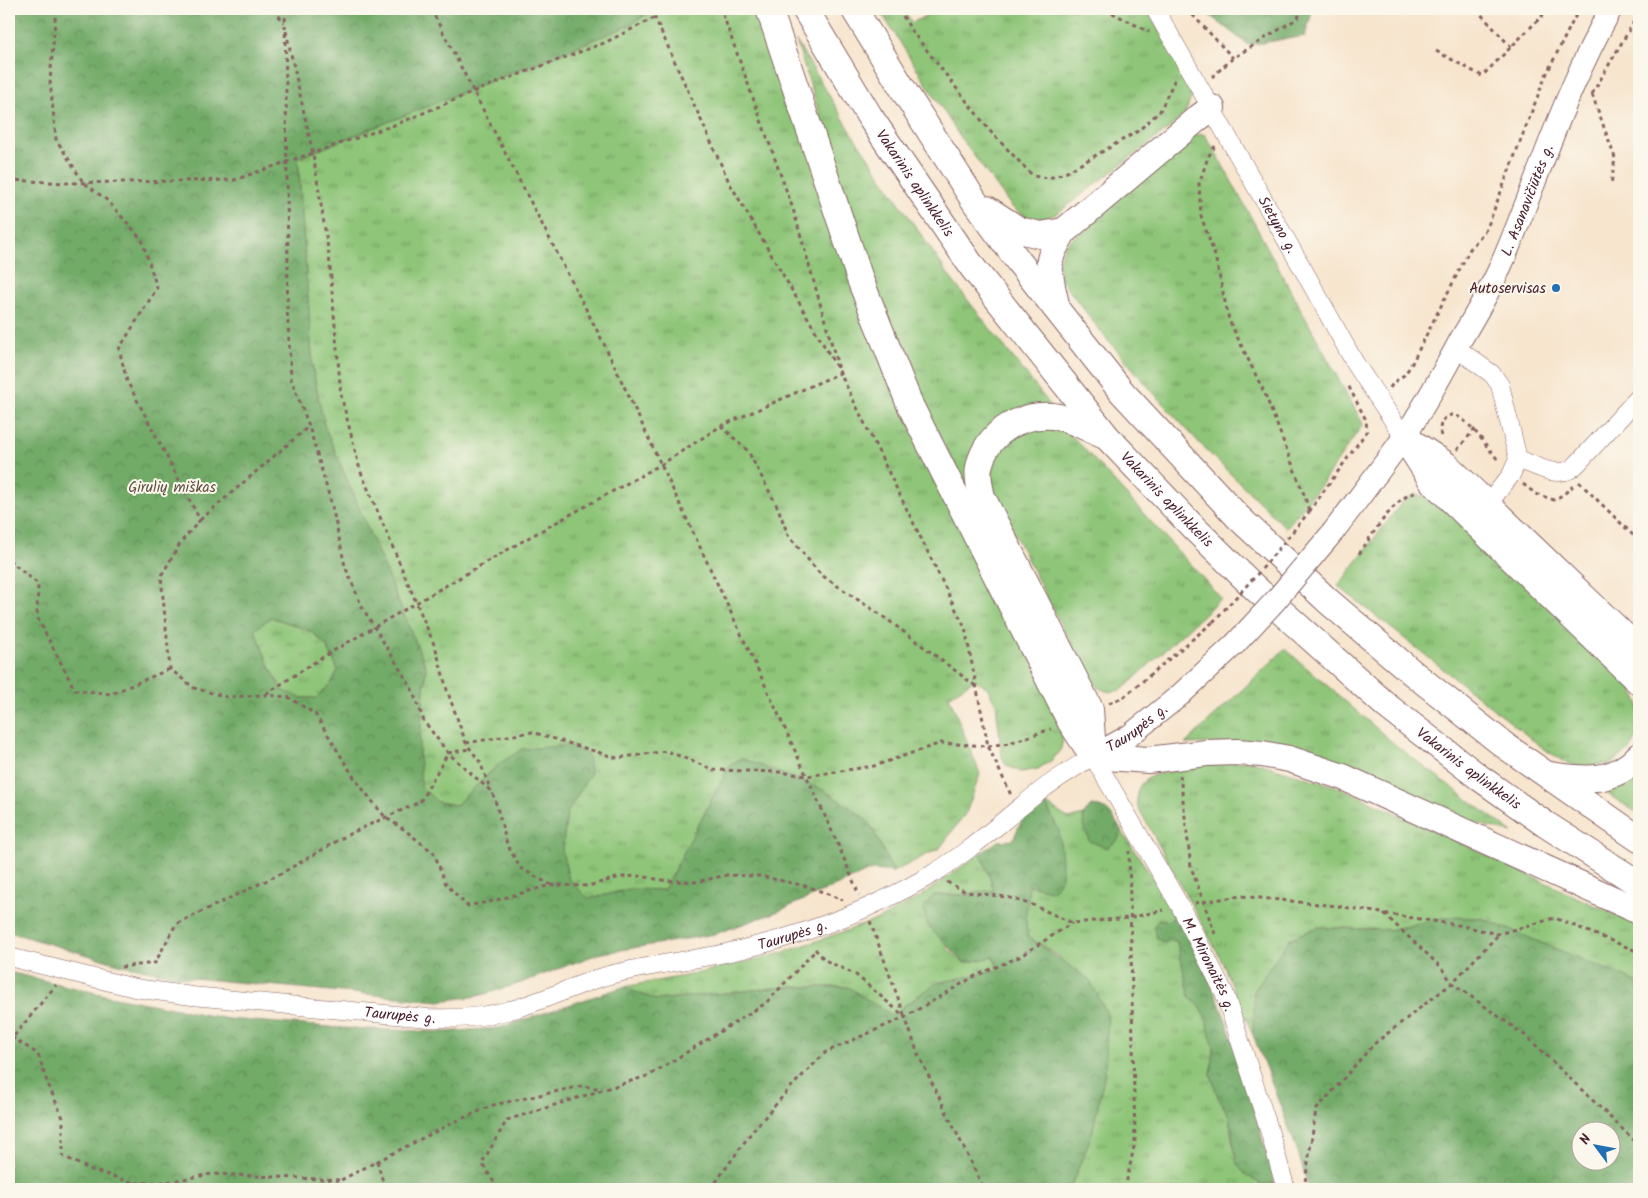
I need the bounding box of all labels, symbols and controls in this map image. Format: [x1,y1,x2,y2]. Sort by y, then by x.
street label: Vakarinis aplinkkelis [869,125,960,243]
street label: L. Asanavičiūtės g. [1495,141,1561,260]
street label: Sietyno g. [1251,192,1303,258]
place label: Autoservisas [1469,277,1547,301]
marker: Autoservisas [1550,282,1562,294]
street label: Vakarinis aplinkkelis [1114,446,1219,554]
park label: Girulių miškas [128,476,216,500]
street label: Taurupės g. [1102,698,1173,759]
street label: Vakarinis aplinkkelis [1411,722,1526,817]
street label: M. Mironaitės g. [1175,913,1241,1015]
street label: Taurupės g. [755,914,831,958]
street label: Taurupės g. [363,1001,436,1031]
north arrow [1570,1120,1620,1170]
text: N [1574,1130,1598,1149]

